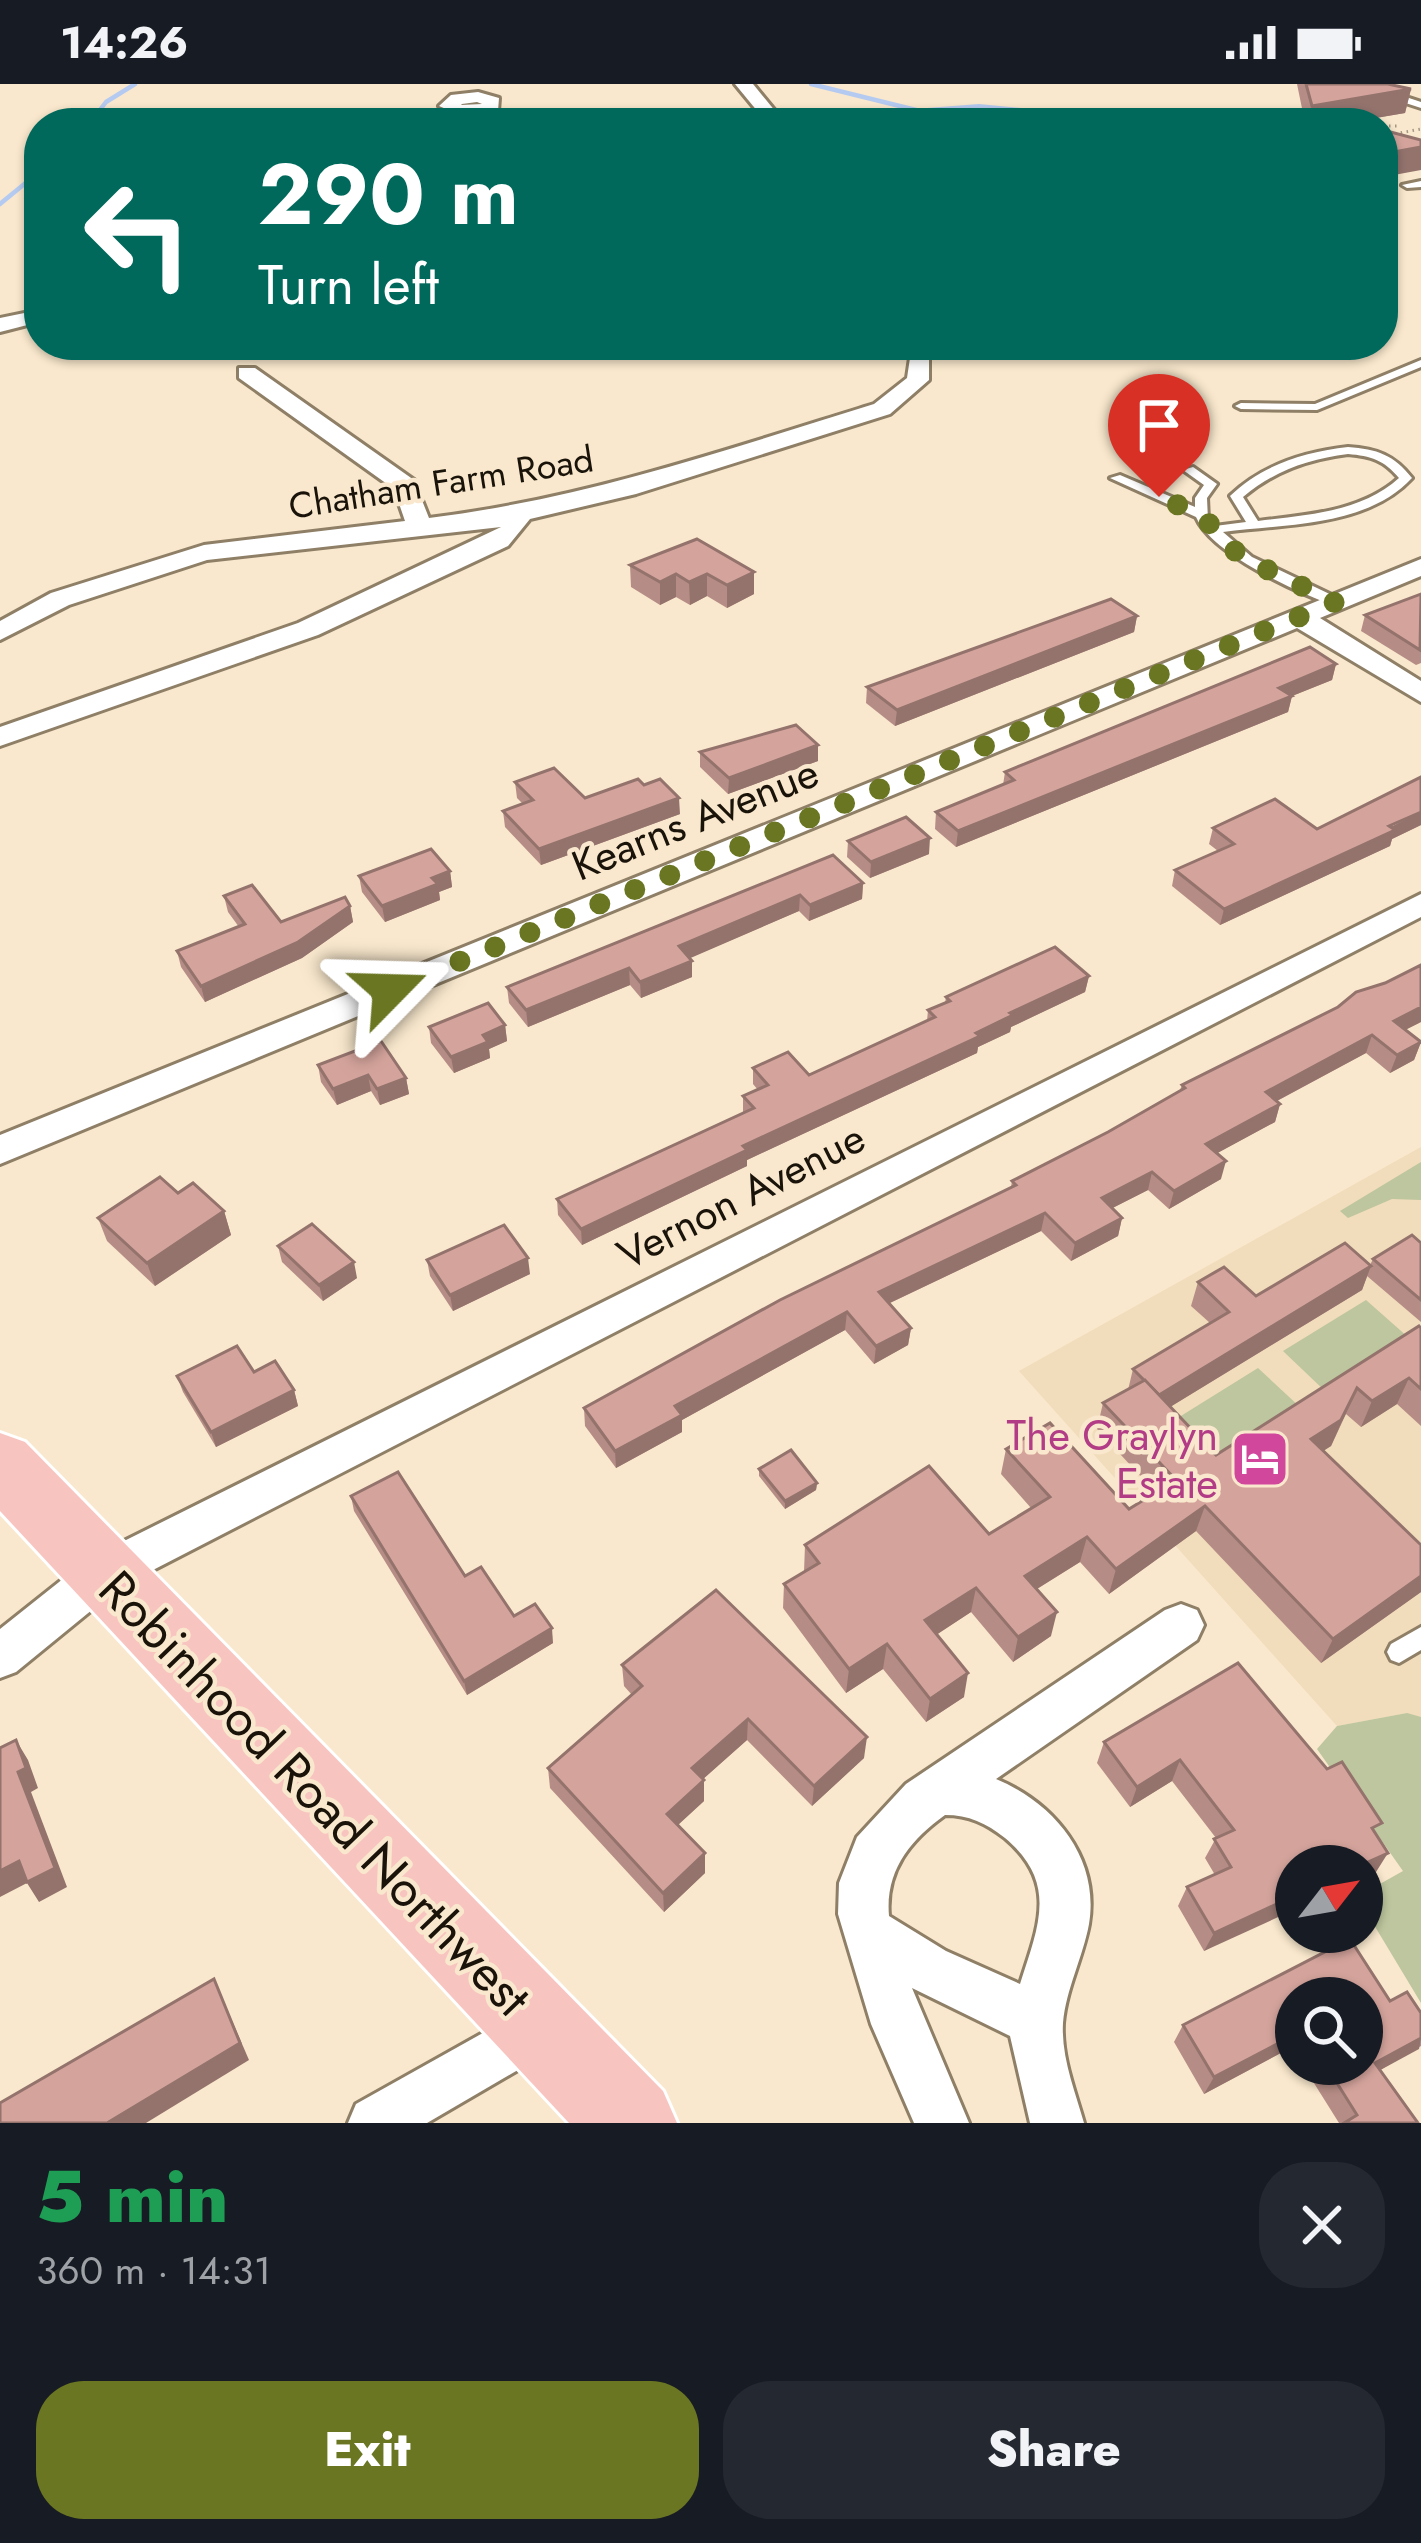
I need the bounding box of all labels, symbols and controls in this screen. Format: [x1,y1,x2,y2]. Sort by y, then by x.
text: 14:26 [60,10,188,75]
text: 290 m [258,134,519,256]
icon: left [60,156,216,312]
text: Turn left [258,246,439,324]
pin [1108,374,1210,497]
icon: arrive [1126,392,1192,458]
street label: Chatham Farm Road [285,432,597,532]
street label: Kearns Avenue [563,742,827,896]
position arrow [327,927,453,1053]
street label: Vernon Avenue [606,1107,876,1285]
place label: The Graylyn Estate [1007,1405,1218,1514]
hotel icon: The Graylyn Estate [1229,1428,1291,1490]
street label: Robinhood Road Northwest [82,1554,548,2032]
north arrow [1275,1845,1383,1953]
map controls [1275,1845,1383,2085]
button: search [1275,1977,1383,2085]
text: 5 min [36,2145,228,2249]
button: close [1259,2162,1385,2288]
text: 360 m · 14:31 [36,2242,271,2299]
button: Exit [36,2381,699,2519]
button: Share [723,2381,1385,2519]

